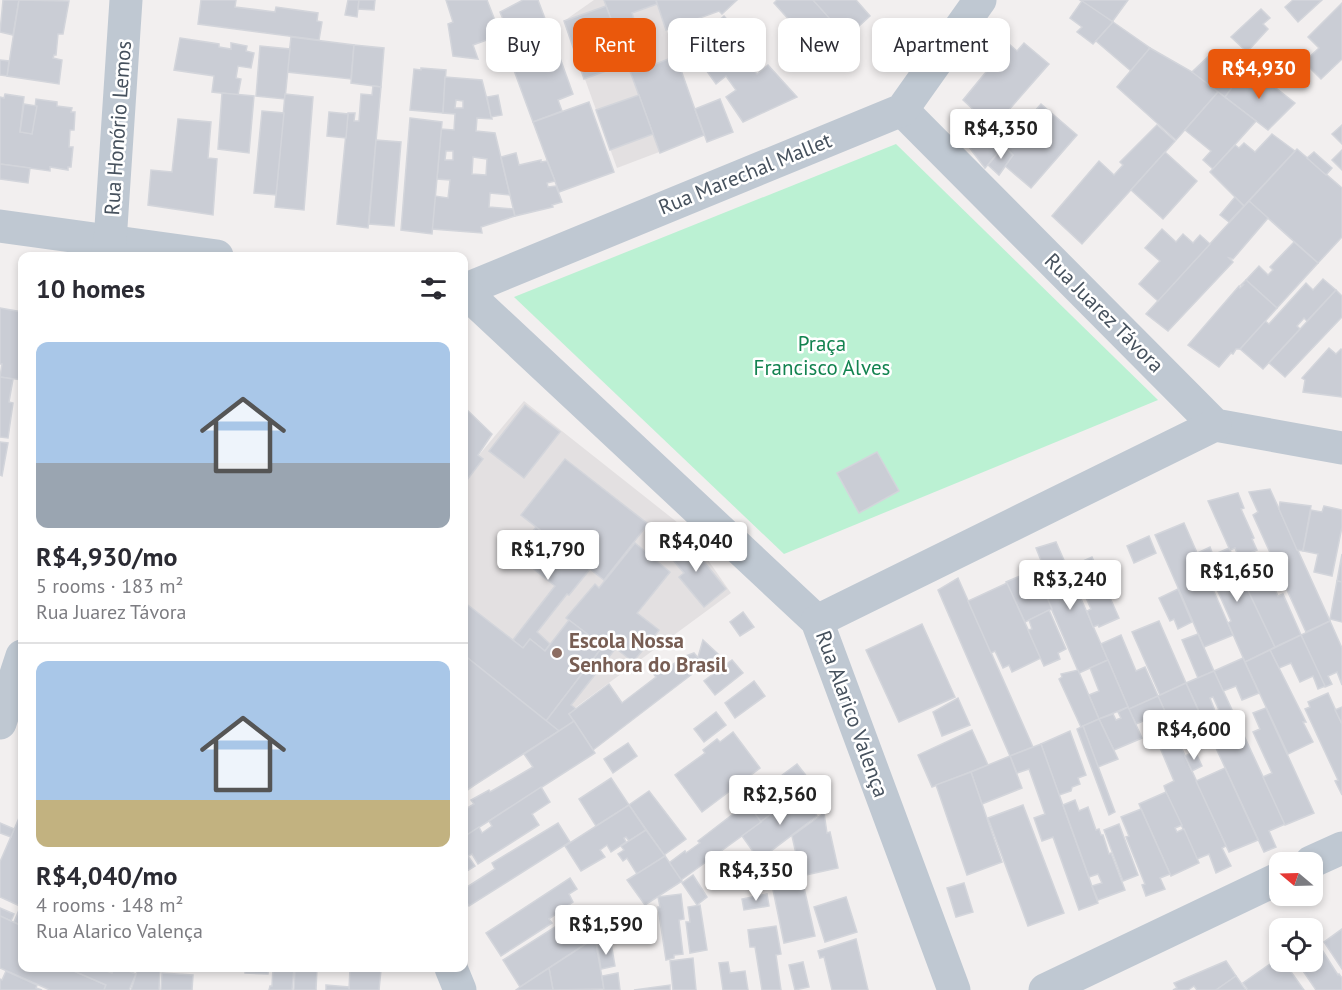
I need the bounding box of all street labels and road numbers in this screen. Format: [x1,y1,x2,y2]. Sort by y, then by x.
street label: Rua Honório Lemos [98,40,137,216]
street label: Rua Marechal Mallet [654,126,835,221]
street label: Rua Juarez Távora [1039,247,1170,378]
street label: Rua Alarico Valença [810,627,895,801]

